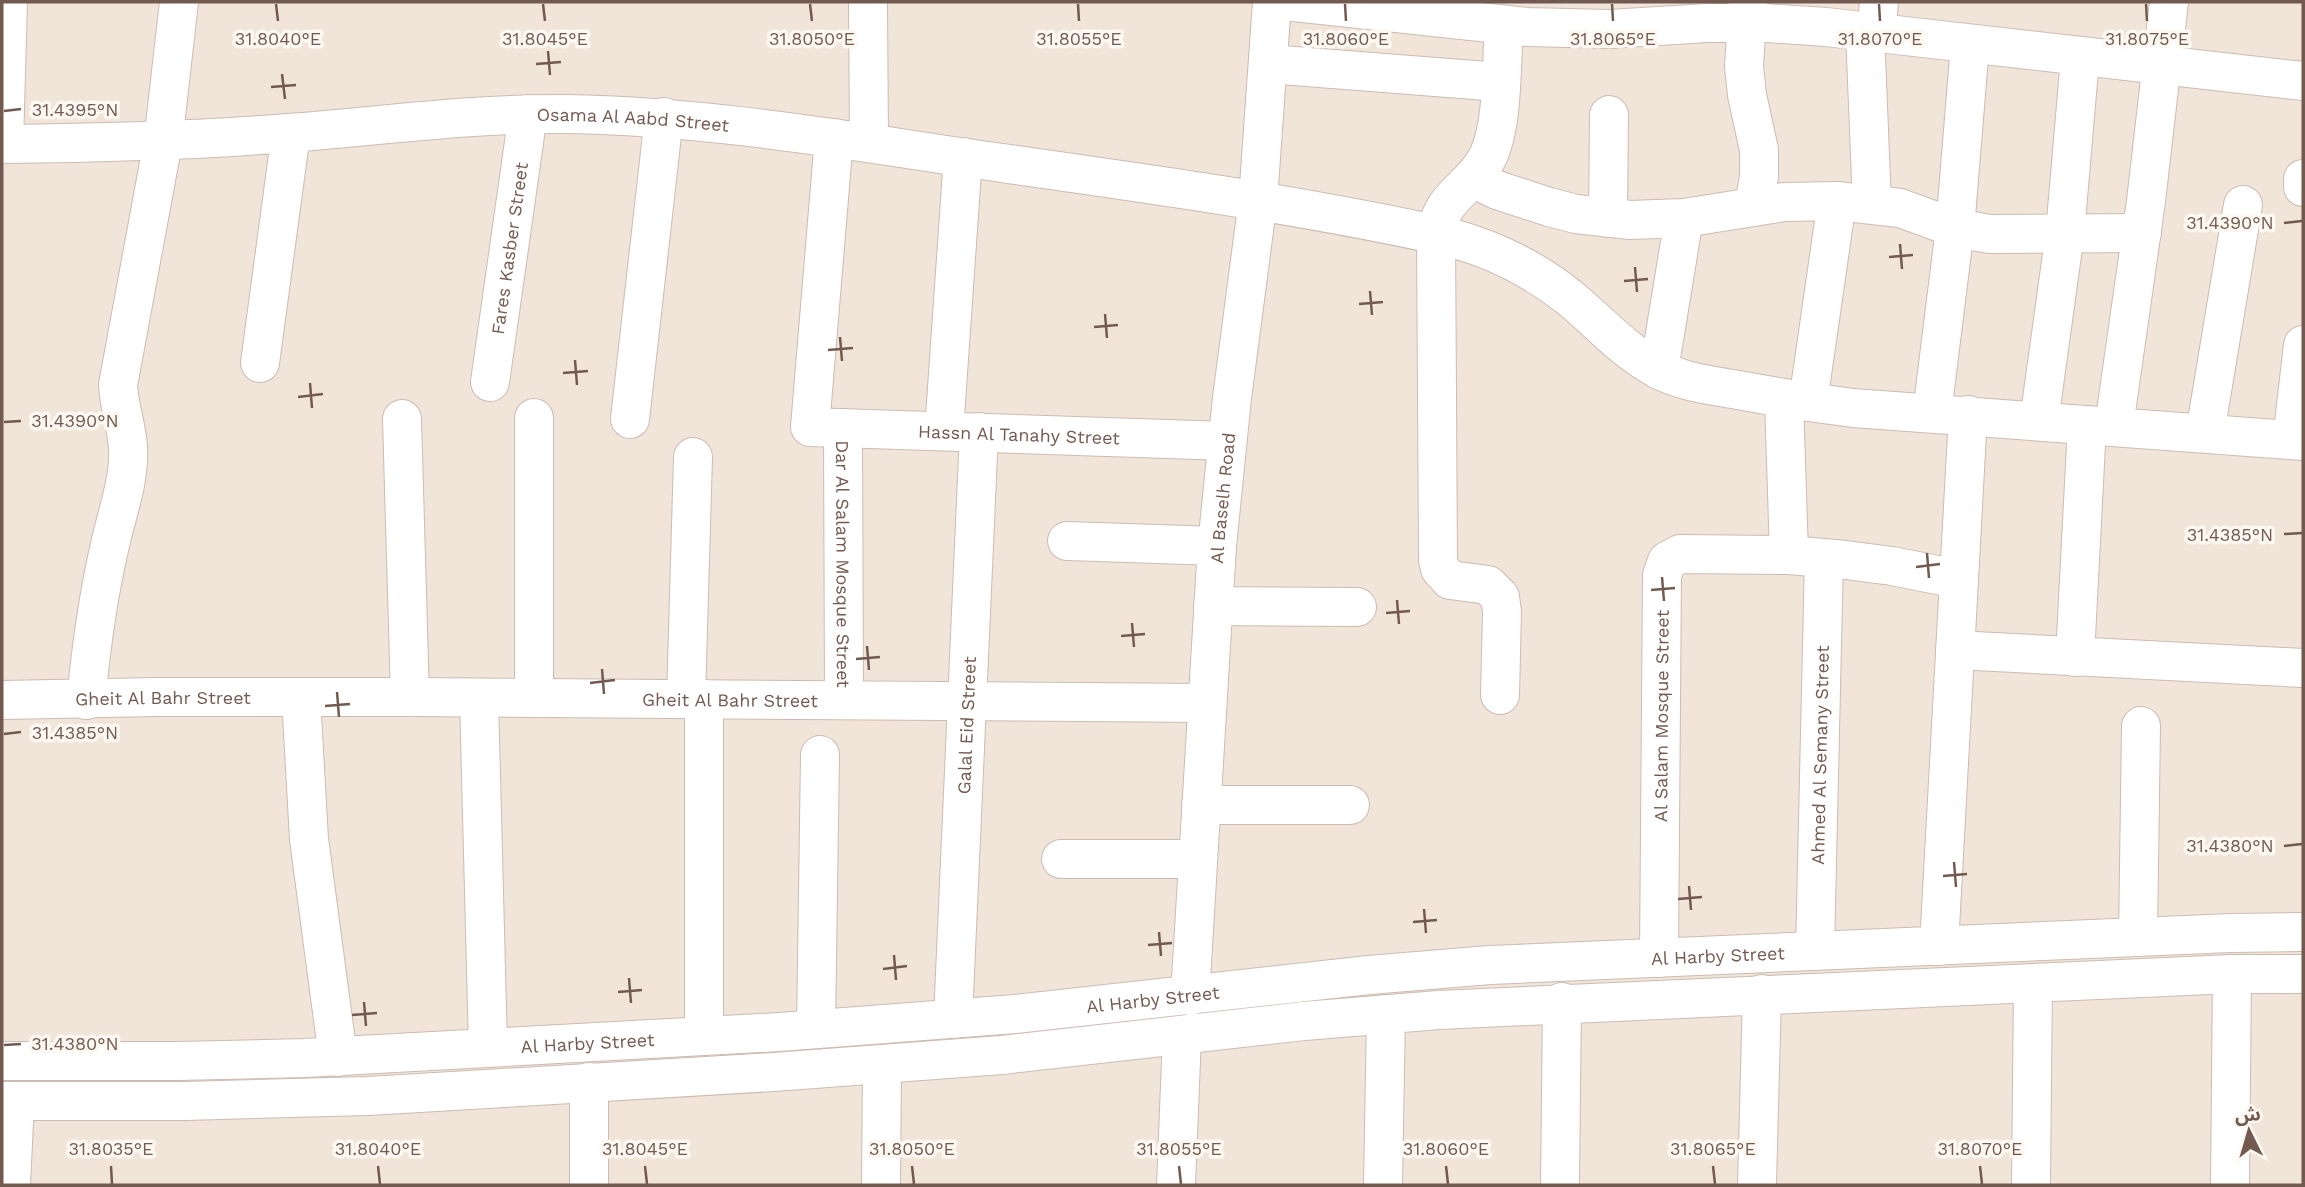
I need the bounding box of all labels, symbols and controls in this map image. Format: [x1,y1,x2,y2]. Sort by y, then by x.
text: 31.8040°E [235,28,321,49]
text: 31.8045°E [502,28,588,49]
text: 31.8050°E [769,28,855,49]
text: 31.8055°E [1036,28,1122,49]
text: 31.8060°E [1303,28,1389,49]
text: 31.8065°E [1570,28,1656,49]
text: 31.8070°E [1838,28,1922,49]
text: 31.8075°E [2105,28,2189,49]
text: 31.4395°N [32,99,118,120]
street label: Osama Al Aabd Street [536,103,731,135]
street label: Fares Kasber Street [486,160,532,336]
text: 31.4390°N [2186,212,2274,233]
text: 31.4390°N [31,410,119,431]
street label: Hassn Al Tanahy Street [918,420,1121,448]
street label: Al Baselh Road [1205,432,1239,564]
street label: Dar Al Salam Mosque Street [833,440,854,688]
text: 31.4385°N [2187,524,2273,545]
street label: Al Salam Mosque Street [1650,609,1672,822]
street label: Ahmed Al Semany Street [1806,645,1833,865]
street label: Galal Eid Street [952,655,980,795]
street label: Gheit Al Bahr Street [75,687,251,709]
street label: Gheit Al Bahr Street [642,688,818,711]
text: 31.4385°N [32,722,118,743]
text: 31.4380°N [2186,835,2274,856]
street label: Al Harby Street [1650,942,1786,969]
street label: Al Harby Street [1085,981,1221,1017]
street label: Al Harby Street [520,1028,655,1057]
text: 31.4380°N [31,1033,119,1054]
north arrow [2214,1096,2284,1166]
text: ش [2234,1102,2262,1127]
text: 31.8035°E [69,1138,153,1159]
text: 31.8040°E [335,1138,421,1159]
text: 31.8045°E [602,1138,688,1159]
text: 31.8050°E [869,1138,955,1159]
text: 31.8055°E [1136,1138,1222,1159]
text: 31.8060°E [1403,1138,1489,1159]
text: 31.8065°E [1670,1138,1756,1159]
text: 31.8070°E [1938,1138,2022,1159]

